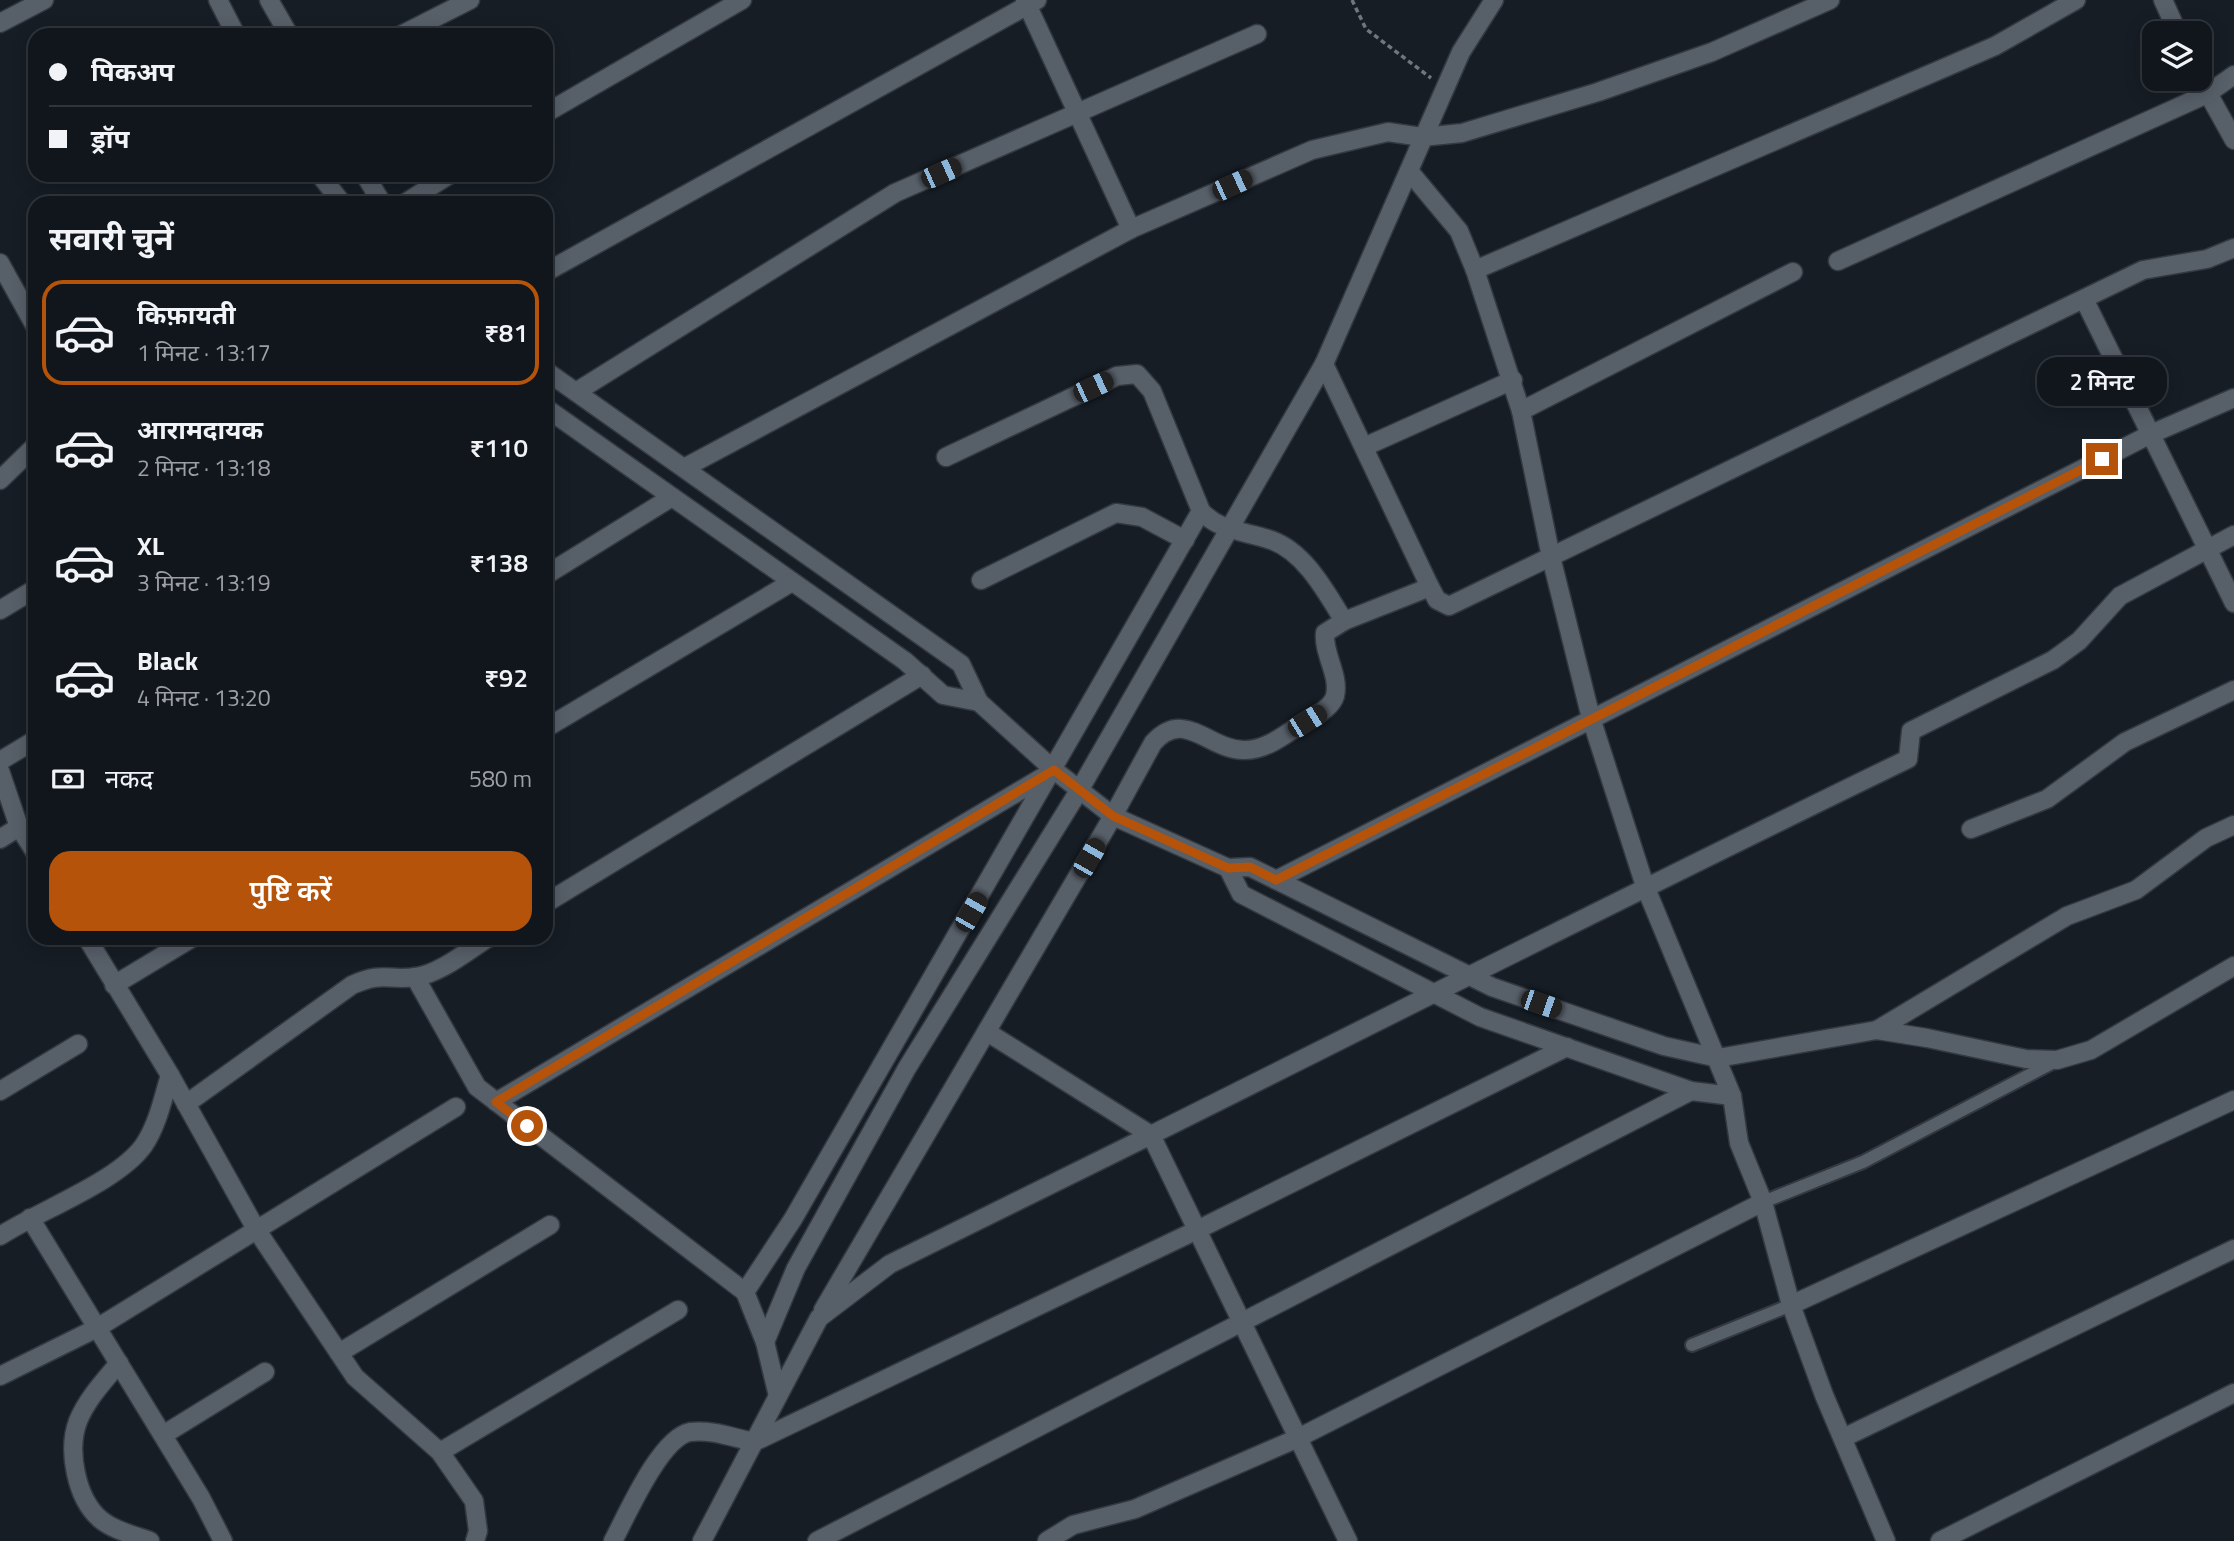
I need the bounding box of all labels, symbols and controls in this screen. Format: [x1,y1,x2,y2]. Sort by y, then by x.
map controls [2142,21,2212,91]
button: layers [2142,21,2212,91]
text: पिकअप [91,52,174,91]
text: ड्रॉप [91,119,129,158]
car [918,155,965,191]
car [1209,167,1256,203]
text: सवारी चुनें [49,214,174,262]
text: किफ़ायती [137,295,236,334]
icon: car [53,301,116,364]
text: ₹81 [484,313,528,352]
text: 1 मिनट · 13:17 [137,335,271,370]
callout: 2 मिनट [2037,358,2167,406]
text: 2 मिनट [2070,364,2134,399]
car [1070,369,1117,405]
text: आरामदायक [137,410,263,449]
icon: car [53,416,116,479]
text: ₹110 [470,428,528,467]
route end [2086,443,2118,475]
text: 2 मिनट · 13:18 [137,450,271,485]
text: XL [137,526,164,565]
icon: car [53,531,116,594]
text: ₹138 [470,543,528,582]
text: 3 मिनट · 13:19 [137,565,271,600]
text: Black [137,641,198,680]
icon: car [53,646,116,709]
text: ₹92 [484,658,528,697]
text: 4 मिनट · 13:20 [137,680,271,715]
car [1284,701,1331,741]
text: नकद [105,759,153,798]
icon: cash [49,760,87,798]
text: 580 m [469,761,532,796]
car [1070,835,1109,881]
button: पुष्टि करें [49,851,532,931]
car [952,889,991,935]
car [1518,987,1565,1021]
route start [511,1110,543,1142]

